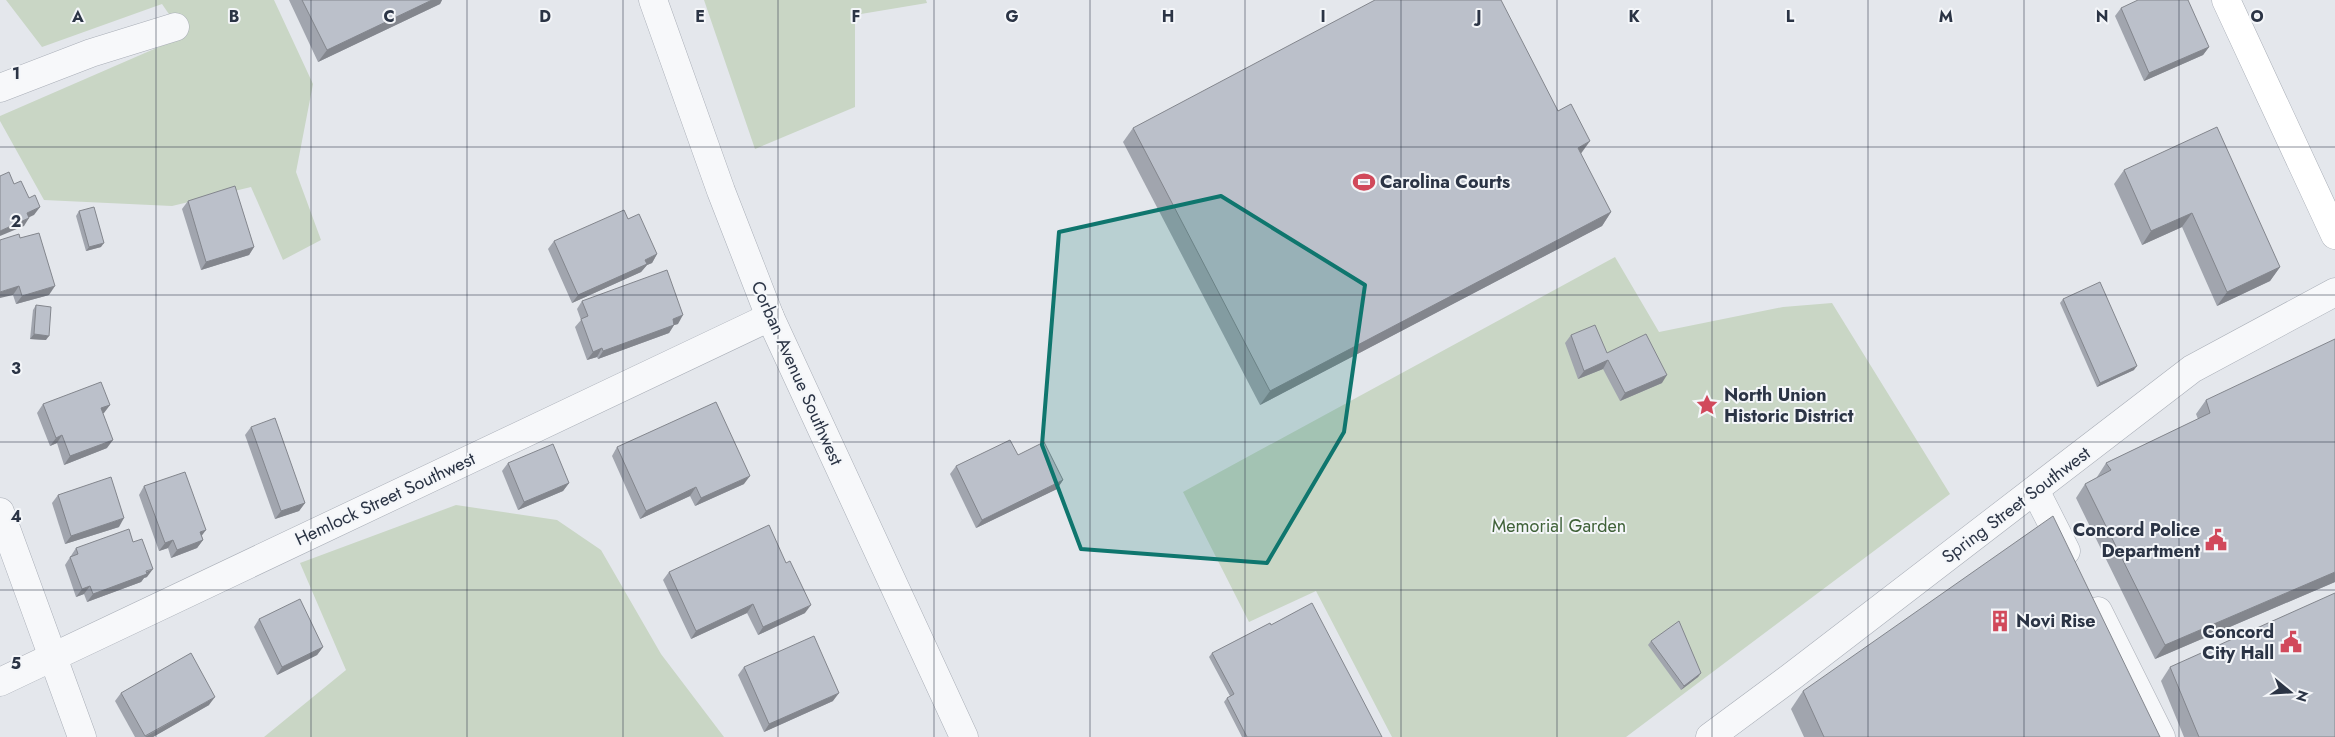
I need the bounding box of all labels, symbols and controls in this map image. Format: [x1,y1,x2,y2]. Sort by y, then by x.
text: A [71,5,84,28]
text: B [229,5,239,28]
text: C [383,5,395,28]
text: D [539,5,551,28]
text: E [695,5,705,28]
text: F [852,5,860,28]
text: G [1005,5,1019,28]
text: H [1162,5,1174,28]
text: I [1320,5,1326,28]
text: J [1473,5,1482,28]
text: K [1628,5,1640,28]
text: L [1786,5,1795,28]
text: M [1939,5,1953,28]
text: N [2096,5,2108,28]
text: O [2250,5,2264,28]
text: 1 [12,62,20,85]
sports icon: Carolina Courts [1351,169,1377,195]
place label: Carolina Courts [1380,169,1510,195]
text: 2 [11,210,21,233]
street label: Corban Avenue Southwest [745,277,850,470]
text: 3 [11,357,21,380]
place label: North Union Historic District [1724,382,1854,429]
place icon: North Union Historic District [1694,392,1720,418]
street label: Spring Street Southwest [1936,440,2096,570]
street label: Hemlock Street Southwest [291,446,480,552]
text: 4 [10,505,22,528]
park label: Memorial Garden [1492,513,1626,539]
place label: Concord Police Department [2073,517,2200,564]
public building icon: Concord Police Department [2203,527,2229,553]
building icon: Novi Rise [1987,608,2013,634]
place label: Novi Rise [2016,608,2096,634]
place label: Concord City Hall [2202,619,2274,666]
public building icon: Concord City Hall [2278,629,2304,655]
text: 5 [11,652,21,675]
north arrow [2265,667,2315,717]
text: N [2291,688,2314,704]

